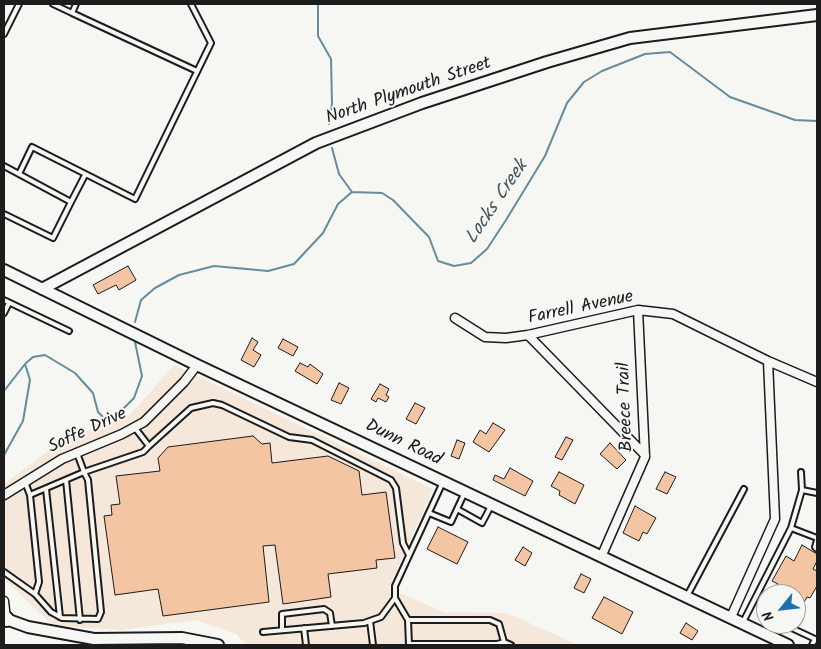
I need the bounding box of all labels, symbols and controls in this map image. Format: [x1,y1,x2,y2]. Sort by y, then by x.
street label: North Plymouth Street [324,54,494,130]
water label: Locks Creek [462,157,534,249]
street label: Farrell Avenue [526,287,636,331]
street label: Breece Trail [615,362,639,452]
street label: Soffe Drive [45,404,131,460]
street label: Dunn Road [361,416,445,472]
north arrow [756,584,806,634]
text: N [757,607,781,625]

